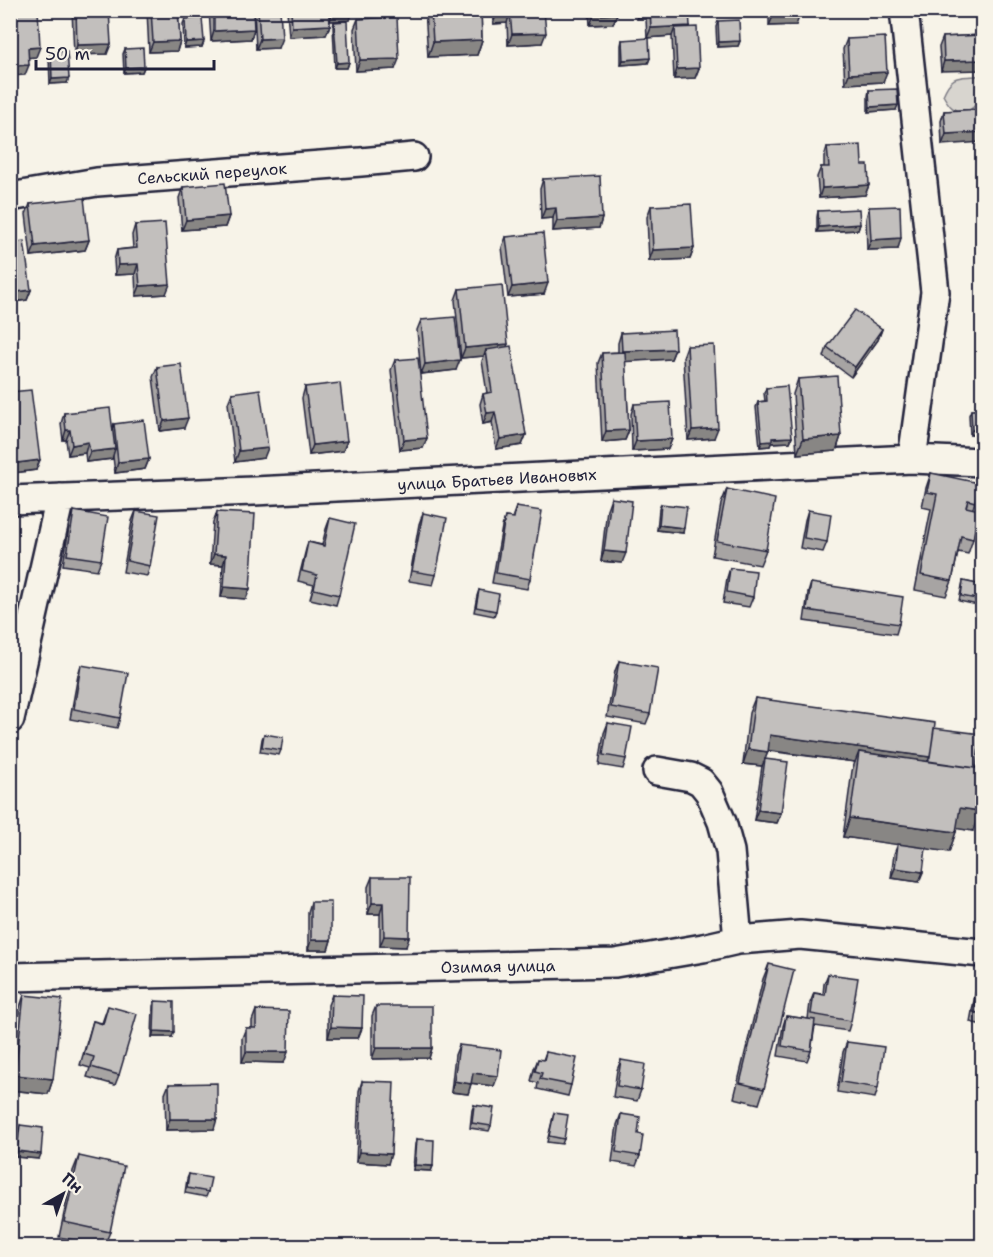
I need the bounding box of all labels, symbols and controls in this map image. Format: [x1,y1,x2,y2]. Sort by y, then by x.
scale bar [36,33,214,71]
text: 50 m [45,42,90,66]
street label: Сельский переулок [137,158,288,189]
street label: улица Братьев Ивановых [397,464,597,495]
street label: Озимая улица [440,955,556,978]
north arrow [33,1164,93,1224]
text: Пн [57,1168,87,1198]

